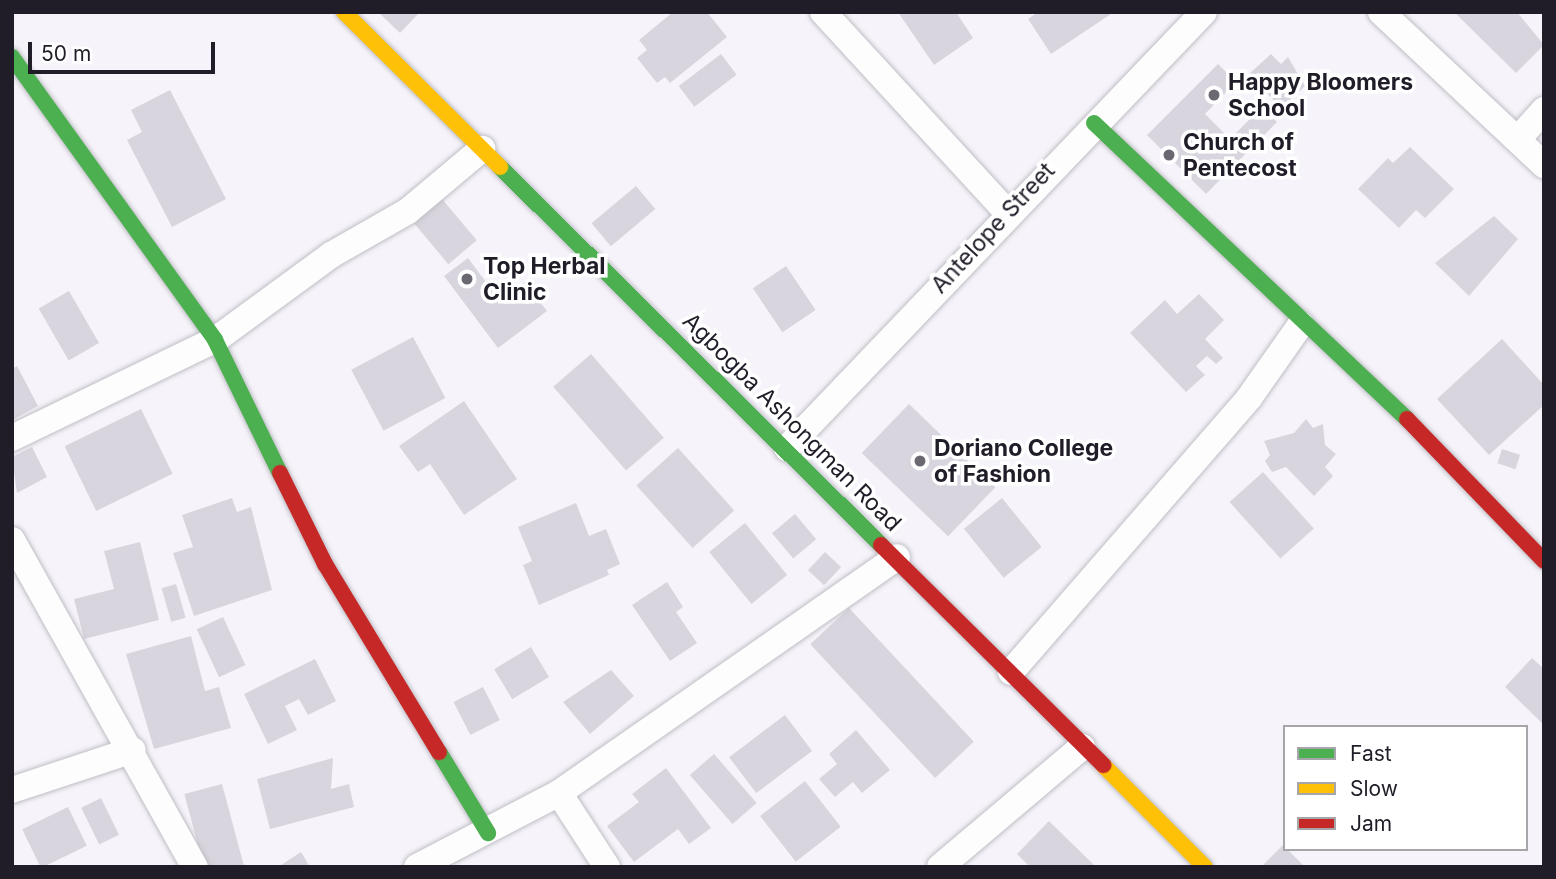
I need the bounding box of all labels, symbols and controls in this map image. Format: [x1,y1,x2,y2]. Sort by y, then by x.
scale bar [32,28,219,72]
text: 50 m [41,41,91,66]
place label: Happy Bloomers School [1228,68,1413,122]
marker: Happy Bloomers School [1206,87,1222,103]
place label: Church of Pentecost [1183,128,1297,182]
marker: Church of Pentecost [1161,147,1177,163]
street label: Antelope Street [925,157,1061,299]
place label: Top Herbal Clinic [483,252,606,306]
marker: Top Herbal Clinic [457,269,477,289]
street label: Agbogba Ashongman Road [677,307,907,537]
place label: Doriano College of Fashion [934,434,1113,488]
marker: Doriano College of Fashion [912,453,928,469]
legend [1283,725,1528,851]
text: Fast [1350,741,1392,766]
text: Slow [1350,776,1398,801]
text: Jam [1350,811,1392,836]

